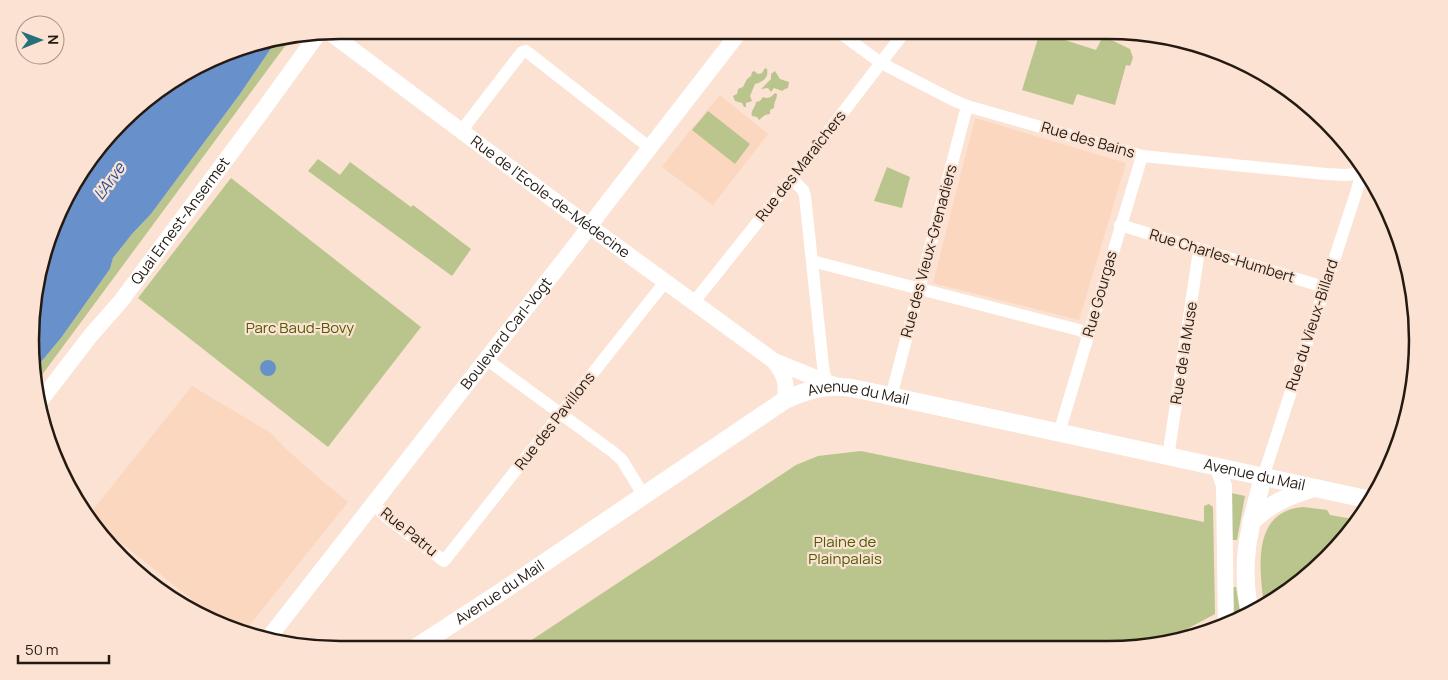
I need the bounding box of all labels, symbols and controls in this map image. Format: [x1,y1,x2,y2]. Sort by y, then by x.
north arrow [15,15,65,65]
text: N [44,35,63,45]
street label: Rue des Maraîchers [751,106,851,226]
street label: Rue des Bains [1039,116,1138,163]
street label: Rue de l'Ecole-de-Médecine [467,131,635,263]
street label: Quai Ernest-Ansermet [126,153,234,289]
water label: L'Arve [88,157,131,204]
street label: Rue des Vieux-Grenadiers [895,162,962,340]
street label: Rue Charles-Humbert [1147,223,1297,288]
street label: Rue Gourgas [1077,248,1122,339]
street label: Rue du Vieux-Billard [1280,256,1343,393]
street label: Boulevard Carl-Vogt [455,273,557,394]
street label: Rue de la Muse [1165,300,1202,406]
park label: Parc Baud-Bovy [246,317,354,338]
street label: Rue des Pavillons [510,367,600,474]
street label: Avenue du Mail [805,376,911,410]
street label: Avenue du Mail [1202,453,1307,496]
street label: Rue Patru [376,502,442,561]
park label: Plaine de Plainpalais [808,531,882,569]
street label: Avenue du Mail [451,555,548,629]
scale bar [18,632,109,664]
text: 50 m [25,639,59,660]

